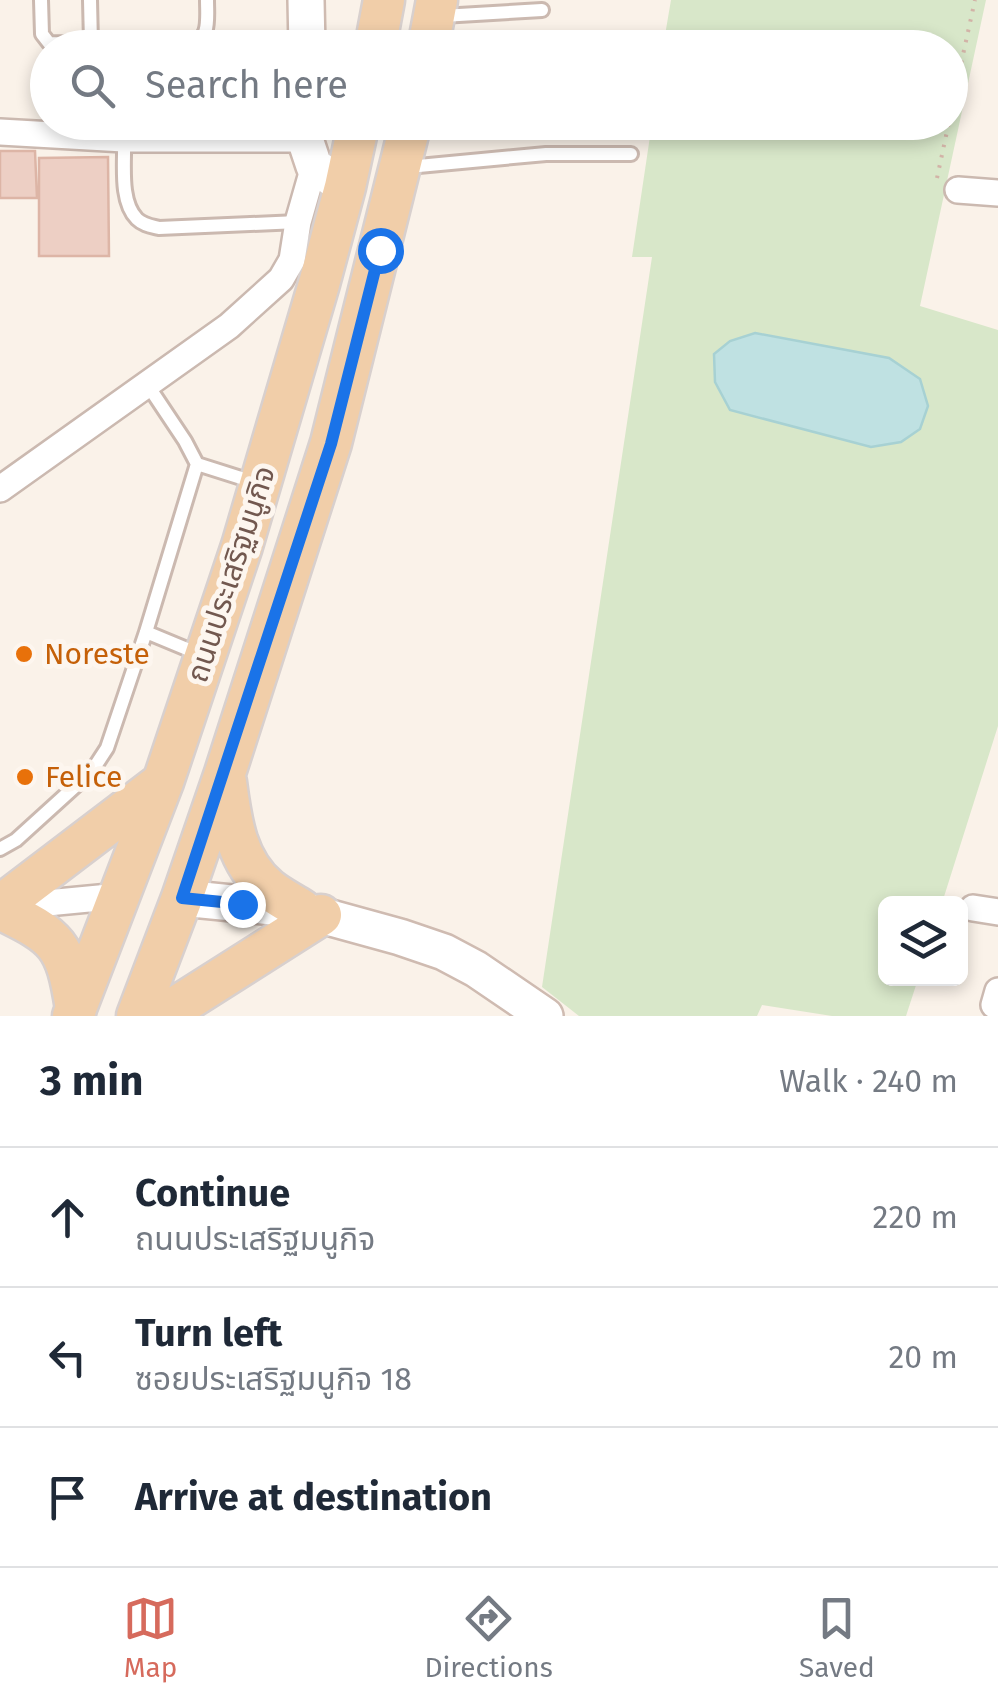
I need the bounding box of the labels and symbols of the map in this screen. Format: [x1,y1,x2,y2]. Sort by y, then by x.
route start [358,228,404,274]
street label: ถนนประเสริฐมนูกิจ [179,461,283,687]
place label: Noreste [44,636,150,672]
marker: Noreste [13,643,35,665]
place label: Felice [45,759,122,795]
marker: Felice [14,766,36,788]
route end [220,882,266,928]

